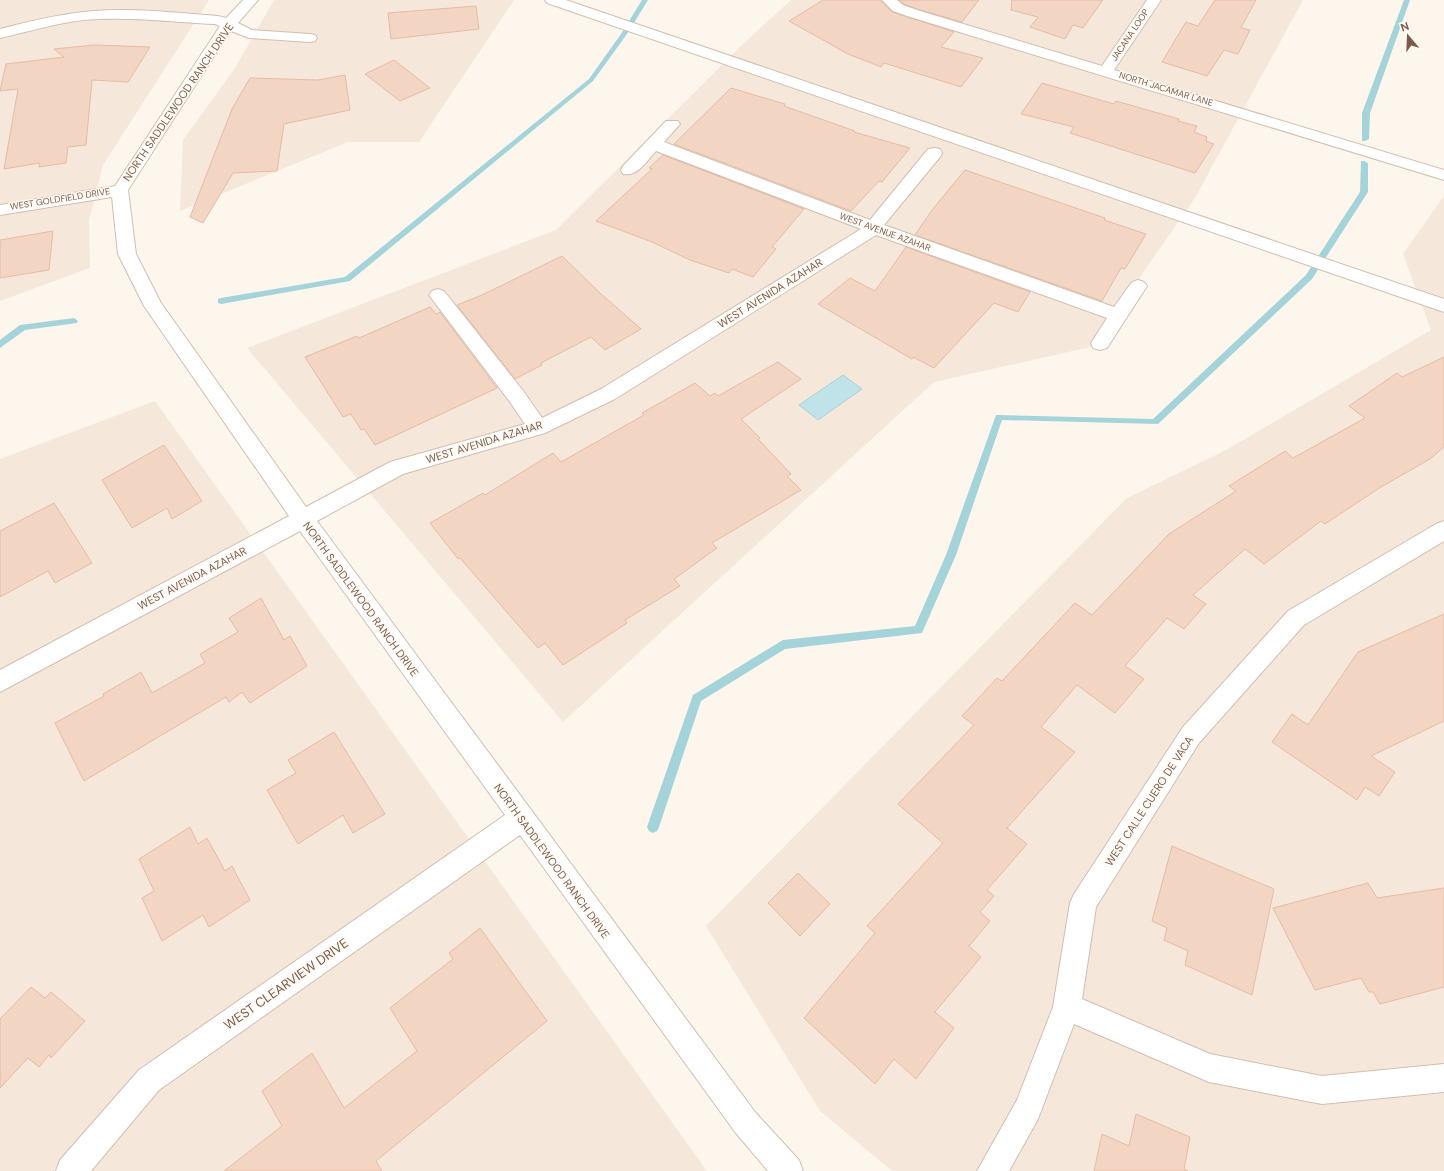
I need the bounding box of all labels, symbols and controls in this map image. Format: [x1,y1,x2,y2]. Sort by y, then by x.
street label: JACANA LOOP [1108,7,1152,63]
north arrow [1388,16,1428,56]
text: N [1399,19,1411,34]
street label: NORTH SADDLEWOOD RANCH DRIVE [120,20,236,184]
street label: NORTH JACAMAR LANE [1118,69,1214,109]
street label: WEST GOLDFIELD DRIVE [9,185,111,213]
street label: WEST AVENUE AZAHAR [838,210,932,254]
street label: WEST AVENIDA AZAHAR [715,255,825,331]
street label: WEST AVENIDA AZAHAR [424,418,544,466]
street label: NORTH SADDLEWOOD RANCH DRIVE [300,519,422,679]
street label: WEST AVENIDA AZAHAR [135,543,249,613]
street label: WEST CALLE CUERO DE VACA [1102,733,1196,869]
street label: NORTH SADDLEWOOD RANCH DRIVE [491,781,613,941]
street label: WEST CLEARVIEW DRIVE [220,934,352,1034]

